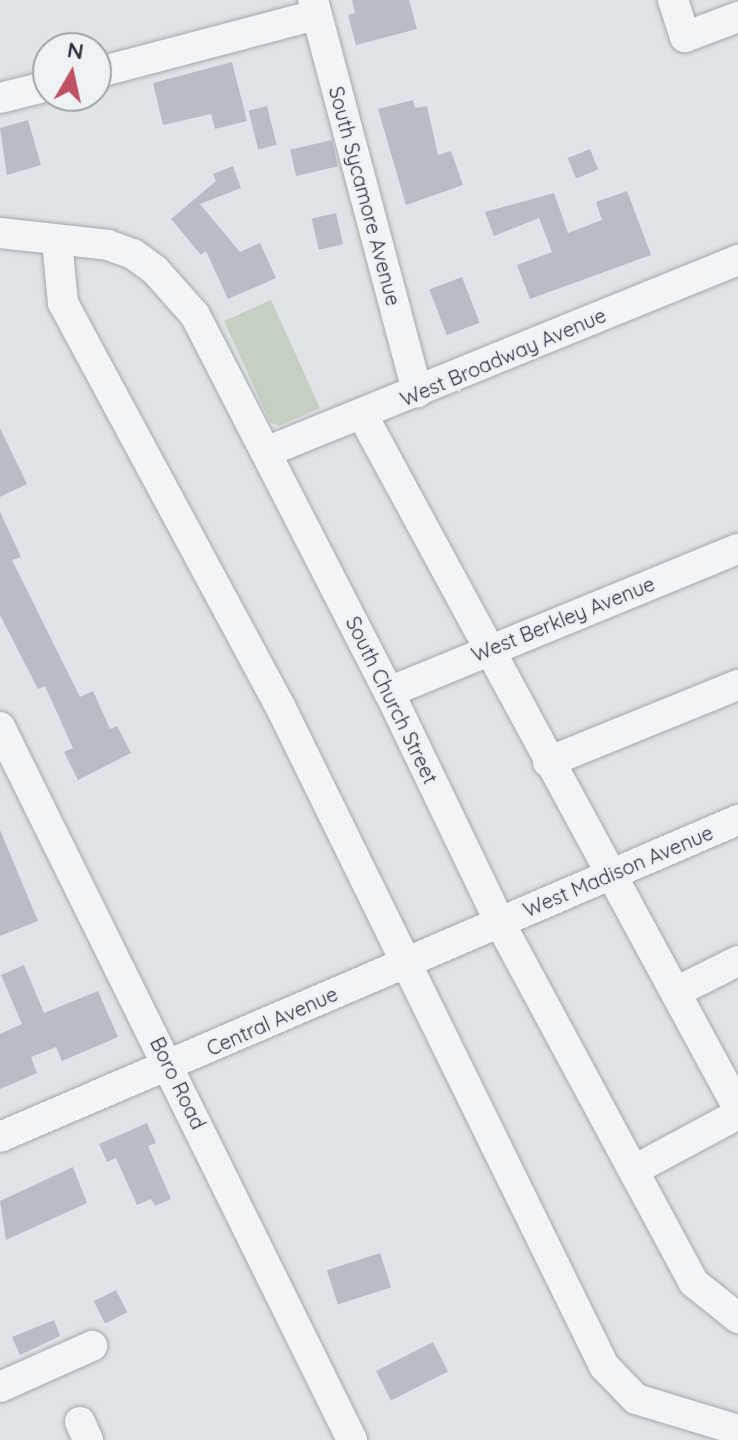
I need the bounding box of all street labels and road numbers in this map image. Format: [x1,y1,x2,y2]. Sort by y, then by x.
street label: South Sycamore Avenue [324,84,406,308]
street label: West Broadway Avenue [397,303,609,411]
street label: West Berkley Avenue [468,571,658,667]
street label: South Church Street [341,612,443,788]
street label: West Madison Avenue [519,820,717,922]
street label: Central Avenue [203,981,341,1061]
street label: Boro Road [145,1033,211,1133]

